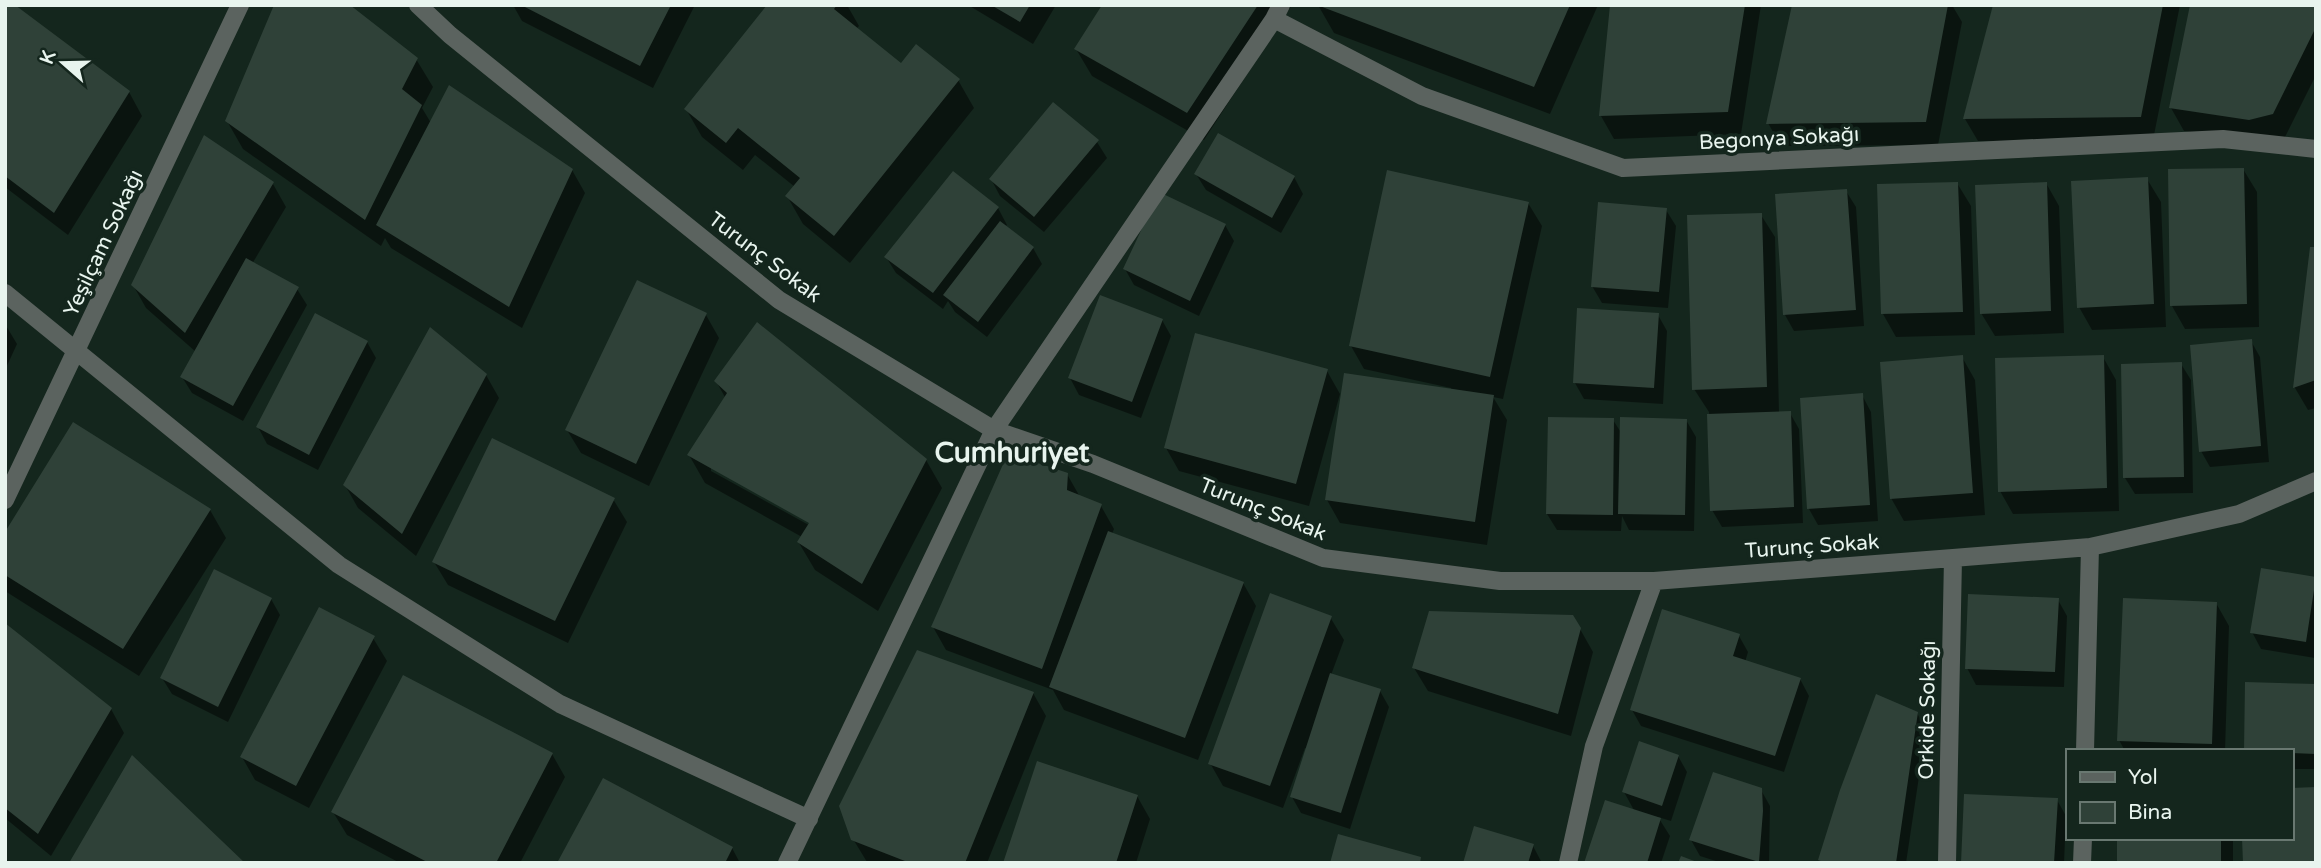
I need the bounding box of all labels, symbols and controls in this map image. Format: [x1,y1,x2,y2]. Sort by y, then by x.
north arrow [28,28,98,98]
text: K [35,48,61,67]
street label: Begonya Sokağı [1698,122,1860,155]
street label: Yeşilçam Sokağı [58,166,148,321]
street label: Turunç Sokak [703,207,826,308]
district label: Cumhuriyet [935,436,1090,470]
street label: Turunç Sokak [1196,473,1330,546]
street label: Turunç Sokak [1744,529,1880,564]
street label: Orkide Sokağı [1914,640,1941,780]
legend [2066,749,2293,840]
text: Yol [2128,765,2158,790]
text: Bina [2128,800,2172,825]

